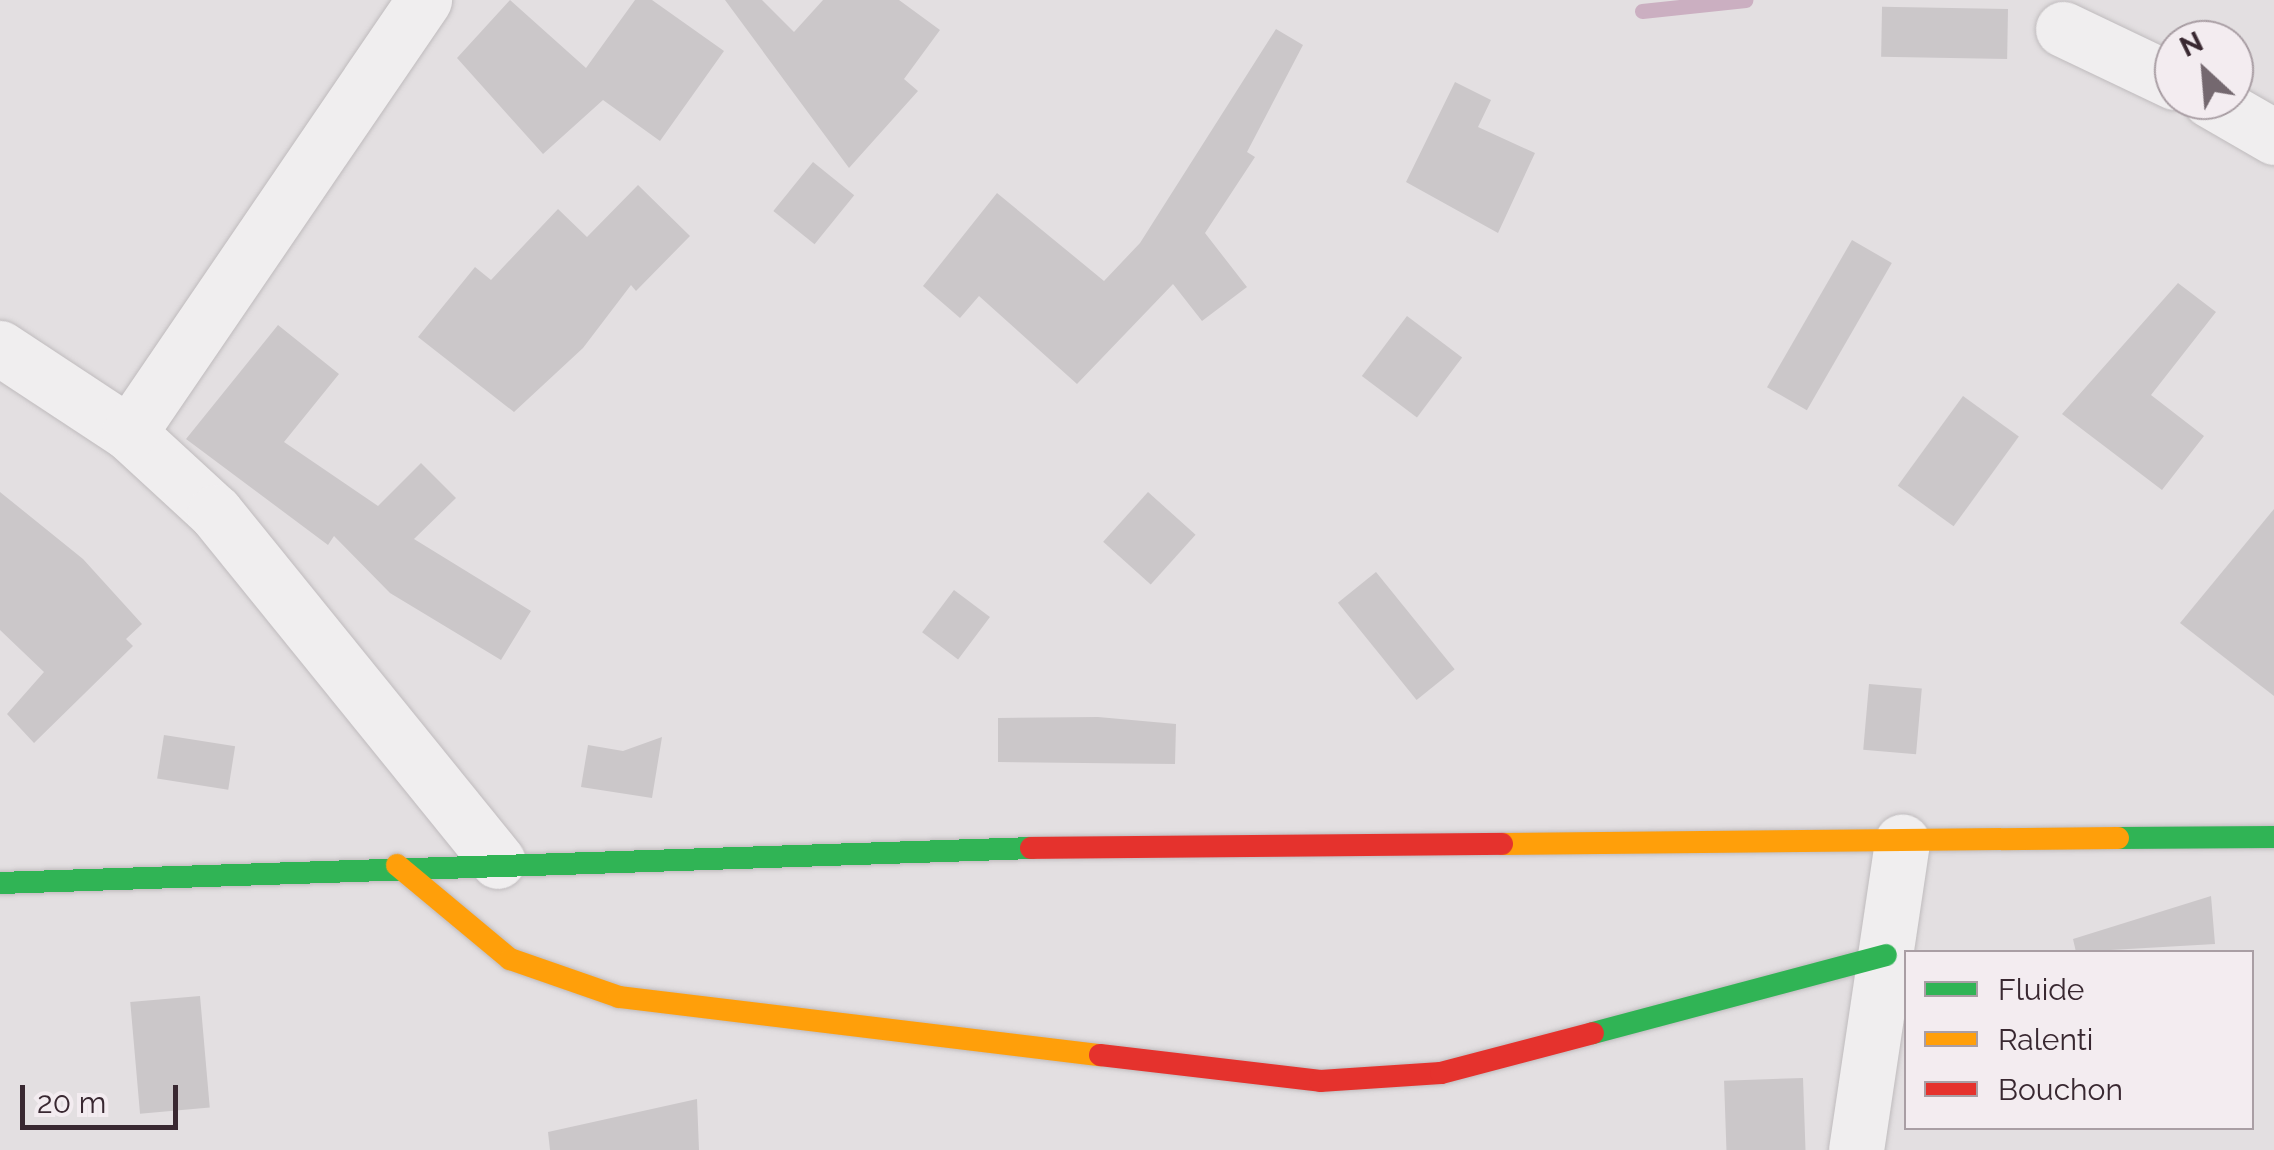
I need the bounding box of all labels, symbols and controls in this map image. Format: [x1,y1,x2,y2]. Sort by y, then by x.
north arrow [2154,20,2254,120]
text: N [2175,25,2208,64]
legend [1904,950,2254,1130]
text: Fluide [1998,972,2084,1007]
text: Ralenti [1998,1022,2093,1057]
scale bar [25,1065,182,1127]
text: Bouchon [1998,1072,2123,1107]
text: 20 m [37,1085,106,1120]

